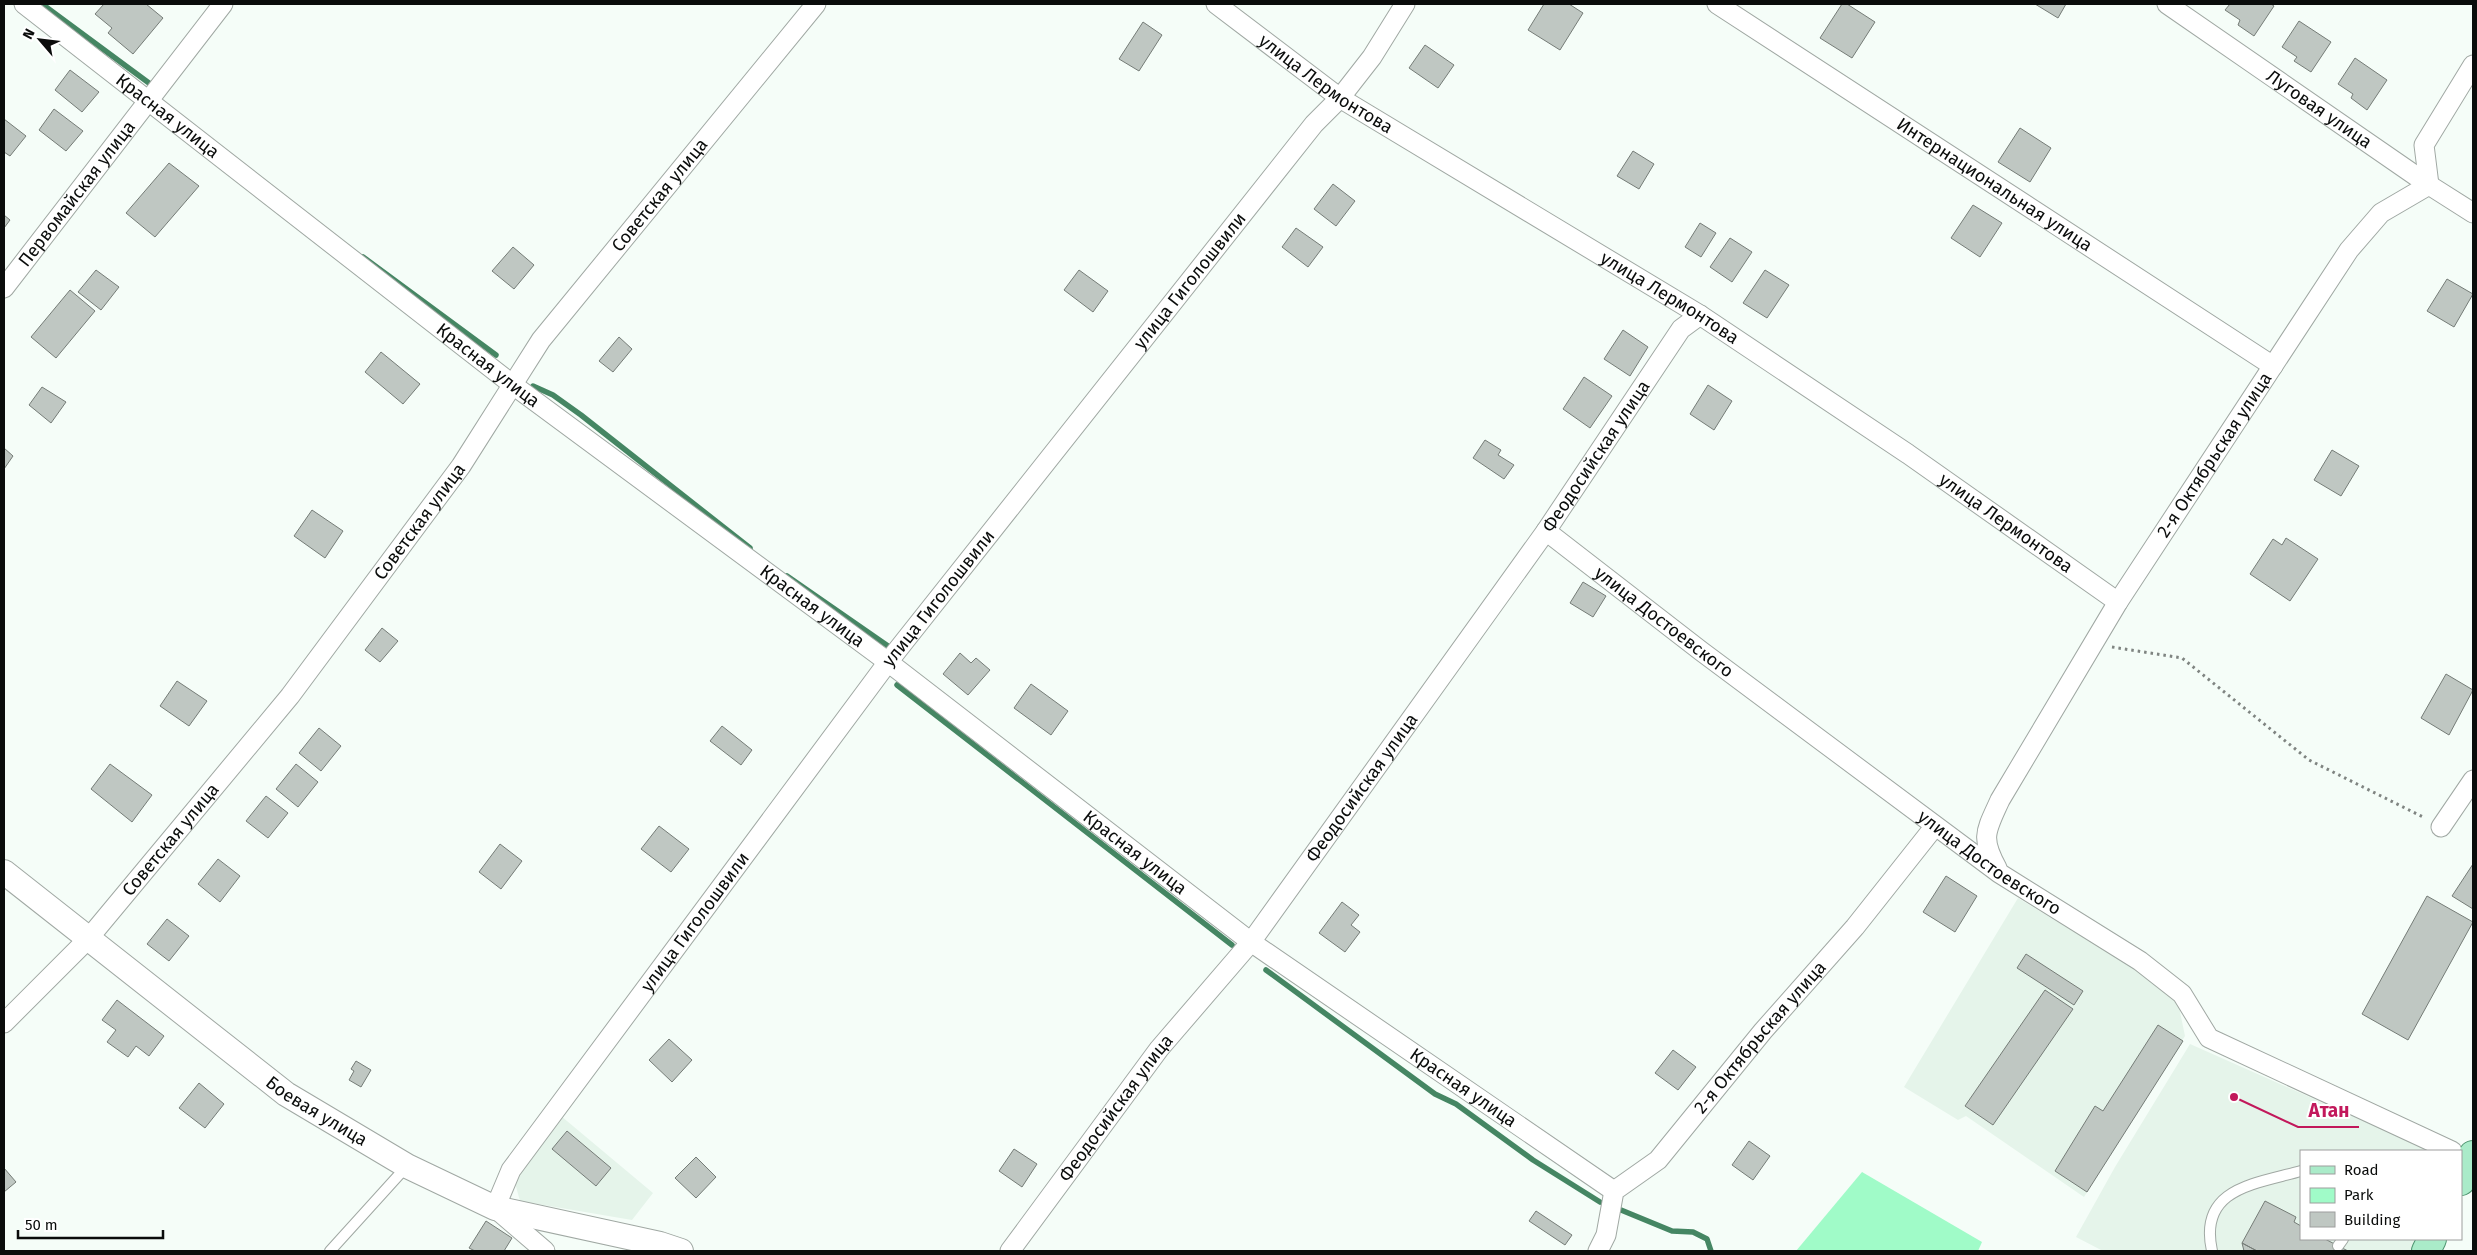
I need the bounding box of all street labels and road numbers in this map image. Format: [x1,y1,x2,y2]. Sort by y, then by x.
street label: улица Лермонтова [1255,29,1397,138]
street label: Луговая улица [2262,65,2376,153]
street label: Красная улица [112,69,224,163]
street label: Интернациональная улица [1892,113,2096,256]
street label: Первомайская улица [14,116,140,271]
street label: Советская улица [607,134,712,256]
street label: улица Гиголошвили [1129,208,1251,354]
street label: улица Лермонтова [1596,247,1743,349]
street label: Красная улица [432,318,544,412]
street label: 2-я Октябрьская улица [2152,368,2277,542]
street label: Феодосийская улица [1537,376,1655,536]
street label: Советская улица [369,459,470,584]
street label: улица Лермонтова [1935,468,2077,578]
street label: улица Гиголошвили [877,525,999,671]
street label: Красная улица [756,560,869,652]
street label: улица Достоевского [1590,562,1738,682]
street label: Феодосийская улица [1301,709,1423,866]
street label: Советская улица [117,779,224,900]
street label: улица Достоевского [1914,805,2065,920]
street label: Красная улица [1079,806,1191,899]
street label: улица Гиголошвили [636,848,754,996]
street label: 2-я Октябрьская улица [1689,957,1831,1118]
street label: Феодосийская улица [1054,1030,1178,1186]
street label: Красная улица [1406,1043,1521,1132]
street label: Боевая улица [261,1071,371,1151]

